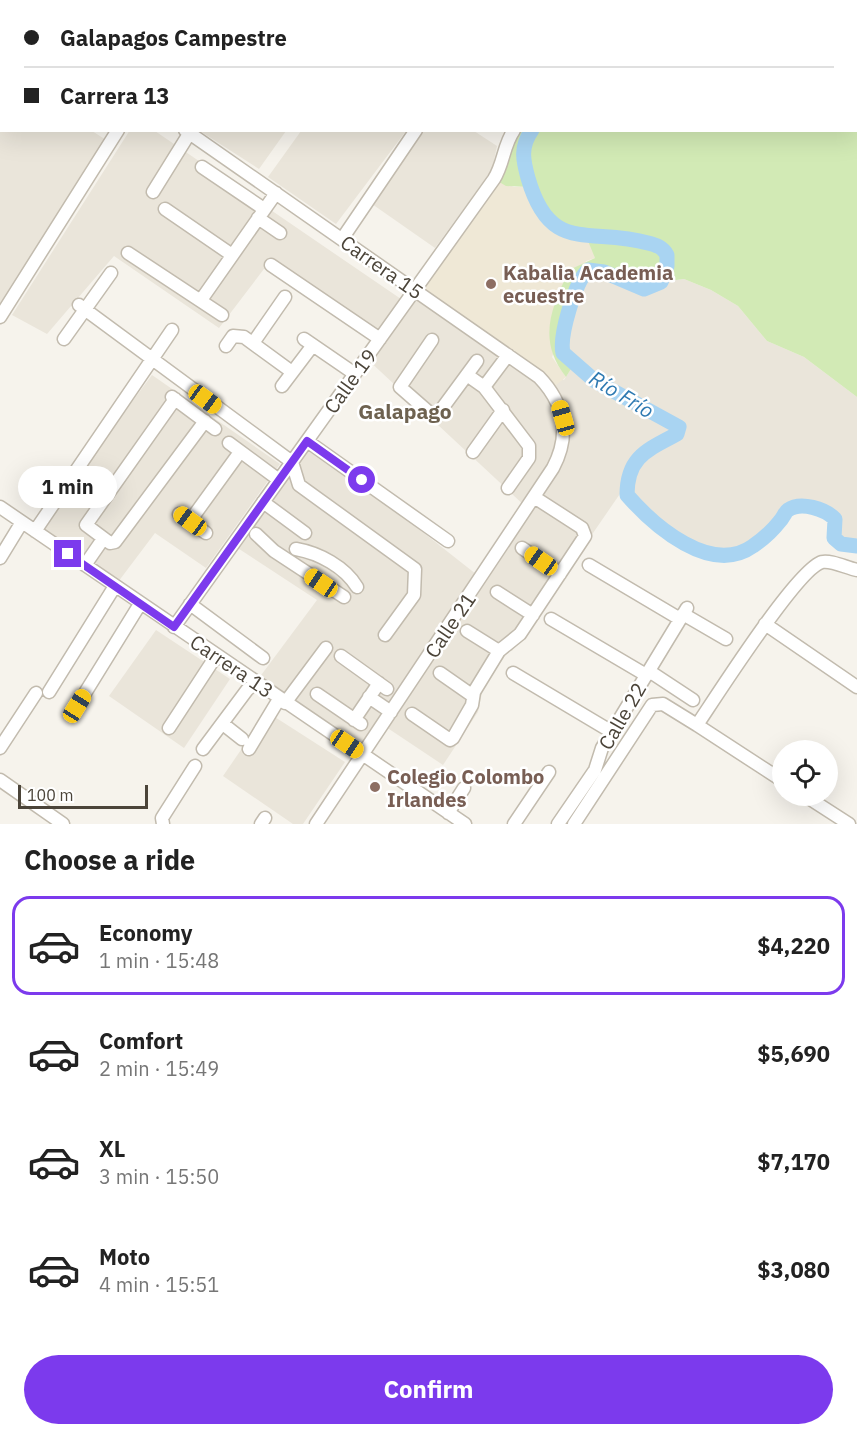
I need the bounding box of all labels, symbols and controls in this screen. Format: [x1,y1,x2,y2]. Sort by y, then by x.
text: Galapagos Campestre [60,23,287,52]
text: Carrera 13 [60,81,170,110]
street label: Carrera 15 [335,229,429,305]
place label: Kabalia Academia ecuestre [503,259,673,309]
marker: Kabalia Academia ecuestre [484,277,498,291]
street label: Calle 19 [317,343,383,419]
water label: Río Frío [584,364,660,424]
car [185,381,225,417]
district label: Galapago [358,397,452,425]
car [549,398,577,438]
route start [348,466,375,493]
callout: 1 min [19,467,118,509]
text: 1 min [41,473,94,500]
car [170,503,210,539]
route end [54,540,81,567]
car [521,543,561,579]
car [301,565,341,601]
street label: Calle 21 [418,587,482,663]
street label: Carrera 13 [185,628,279,704]
street label: Calle 22 [592,677,652,755]
car [60,686,94,726]
car [327,726,367,762]
map controls [772,740,838,806]
button: locate [772,740,838,806]
place label: Colegio Colombo Irlandes [387,763,544,813]
marker: Colegio Colombo Irlandes [368,780,382,794]
scale bar [18,782,148,810]
text: 100 m [27,785,74,805]
text: Choose a ride [24,842,195,877]
text: Economy [99,918,193,947]
icon: car [27,919,81,973]
text: $4,220 [757,931,830,960]
text: 1 min · 15:48 [99,947,219,974]
text: Comfort [99,1026,183,1055]
icon: car [27,1027,81,1081]
text: $5,690 [757,1039,830,1068]
text: 2 min · 15:49 [99,1055,219,1082]
text: XL [99,1134,125,1163]
icon: car [27,1135,81,1189]
text: $7,170 [757,1147,830,1176]
text: 3 min · 15:50 [99,1163,219,1190]
text: Moto [99,1242,150,1271]
icon: car [27,1243,81,1297]
text: $3,080 [757,1255,830,1284]
text: 4 min · 15:51 [99,1271,219,1298]
button: Confirm [24,1355,833,1424]

